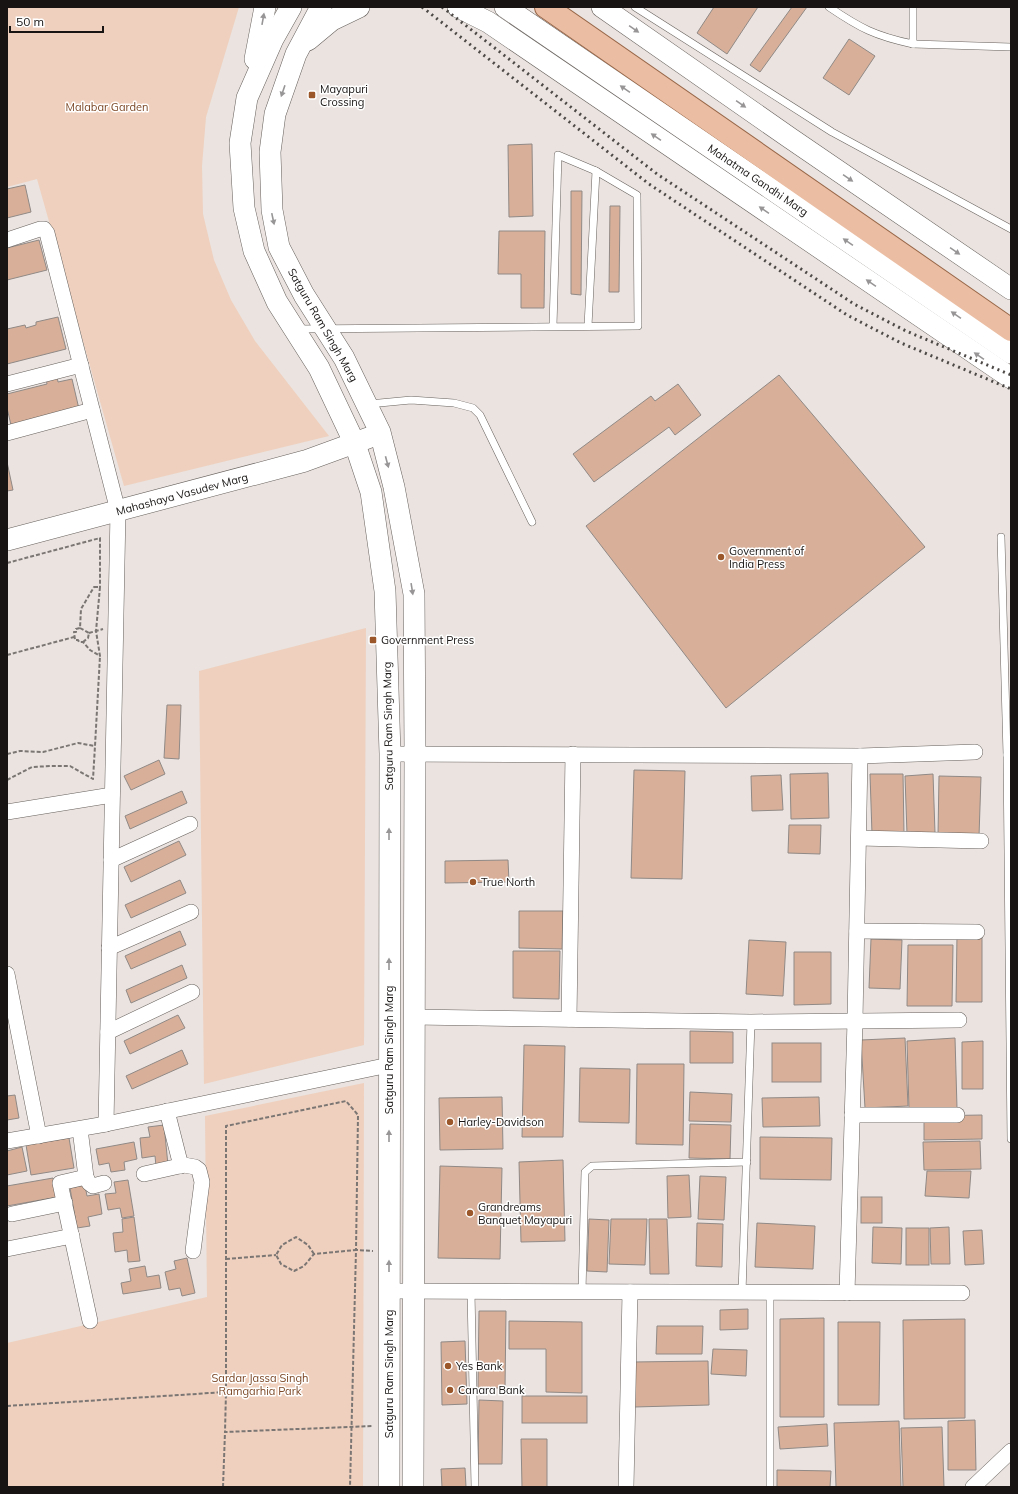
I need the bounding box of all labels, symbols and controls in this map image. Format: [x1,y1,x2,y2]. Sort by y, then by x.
scale bar [10,8,103,34]
one-way arrow [260,13,266,25]
text: 50 m [16,14,44,29]
one-way arrow [629,25,639,33]
place label: Mayapuri Crossing [320,82,368,109]
one-way arrow [280,85,286,97]
one-way arrow [620,86,631,93]
marker: Mayapuri Crossing [307,90,317,100]
park label: Malabar Garden [66,100,148,114]
one-way arrow [735,100,746,108]
one-way arrow [651,133,662,140]
street label: Mahatma Gandhi Marg [705,141,811,219]
one-way arrow [843,174,853,182]
one-way arrow [759,206,769,214]
one-way arrow [271,213,277,225]
one-way arrow [843,238,854,246]
one-way arrow [950,247,960,255]
street label: Satguru Ram Singh Marg [285,266,361,384]
one-way arrow [866,279,877,287]
one-way arrow [950,311,961,319]
one-way arrow [974,352,984,360]
one-way arrow [384,456,390,468]
street label: Mahashaya Vasudev Marg [114,470,250,518]
place label: Government of India Press [729,544,804,571]
marker: Government of India Press [716,552,726,562]
one-way arrow [410,583,416,595]
place label: Government Press [381,633,474,647]
marker: Government Press [368,635,378,645]
street label: Satguru Ram Singh Marg [380,662,396,790]
one-way arrow [386,827,392,840]
place label: True North [481,875,535,889]
marker: True North [468,877,478,887]
one-way arrow [386,957,392,970]
street label: Satguru Ram Singh Marg [382,986,396,1114]
place label: Harley-Davidson [458,1115,544,1129]
marker: Harley-Davidson [445,1117,455,1127]
one-way arrow [386,1129,392,1142]
place label: Grandreams Banquet Mayapuri [478,1200,572,1227]
marker: Grandreams Banquet Mayapuri [465,1208,475,1218]
one-way arrow [386,1259,392,1272]
street label: Satguru Ram Singh Marg [382,1310,396,1438]
place label: Yes Bank [455,1359,503,1373]
marker: Yes Bank [443,1361,453,1371]
park label: Sardar Jassa Singh Ramgarhia Park [211,1371,309,1398]
place label: Canara Bank [458,1383,525,1397]
marker: Canara Bank [445,1385,455,1395]

